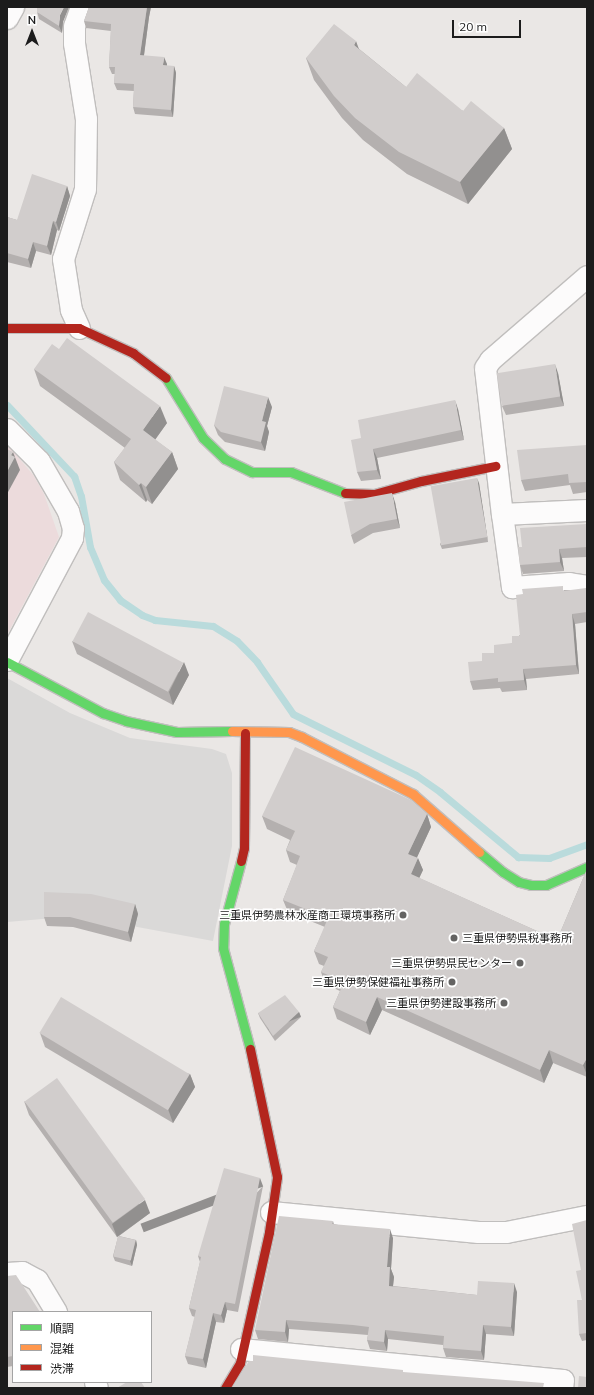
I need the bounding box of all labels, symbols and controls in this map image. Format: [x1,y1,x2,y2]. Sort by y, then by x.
north arrow [12,12,52,52]
scale bar [454,12,523,38]
text: N [28,13,36,27]
text: 20 m [459,19,487,34]
place label: 三重県伊勢農林水産商工環境事務所 [219,908,395,922]
marker: 三重県伊勢農林水産商工環境事務所 [398,910,408,920]
place label: 三重県伊勢県税事務所 [462,931,572,945]
marker: 三重県伊勢県税事務所 [449,933,459,943]
place label: 三重県伊勢県民センター [391,956,512,970]
marker: 三重県伊勢県民センター [515,958,525,968]
place label: 三重県伊勢保健福祉事務所 [312,975,444,989]
marker: 三重県伊勢保健福祉事務所 [447,977,457,987]
place label: 三重県伊勢建設事務所 [386,996,496,1010]
marker: 三重県伊勢建設事務所 [499,998,509,1008]
legend [12,1311,152,1383]
text: 順調 [50,1321,74,1336]
text: 混雑 [50,1341,74,1356]
text: 渋滞 [50,1361,74,1376]

